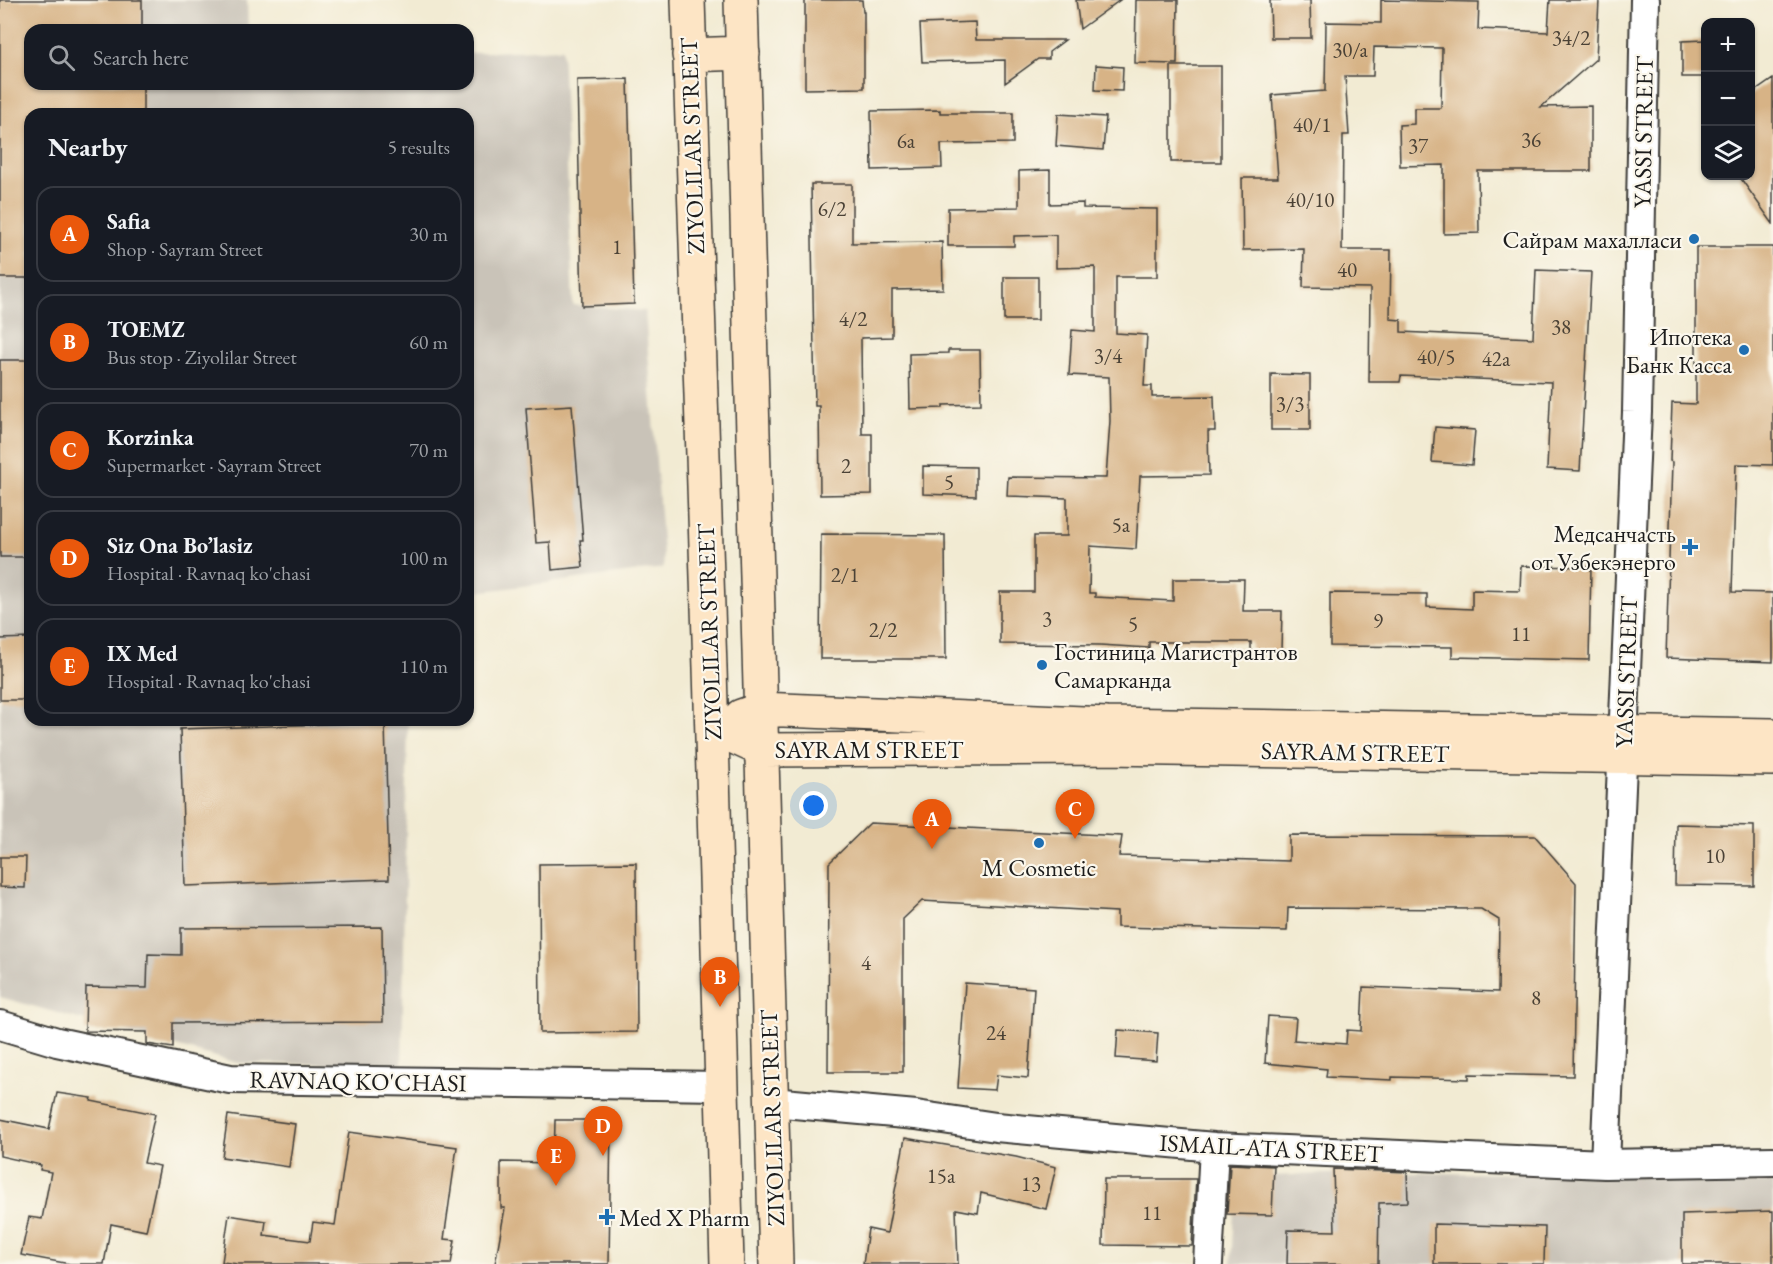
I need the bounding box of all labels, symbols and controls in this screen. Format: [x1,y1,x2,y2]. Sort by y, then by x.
map controls [1701,18,1755,180]
button: + [1701,18,1755,72]
search box [24,24,474,90]
house number: 34/2 [1552,24,1590,51]
street label: ZIYOLILAR STREET [673,36,711,255]
house number: 30/а [1332,36,1368,63]
icon: search [45,41,78,74]
text: Search here [93,43,188,72]
street label: YASSI STREET [1626,55,1660,208]
button: − [1701,72,1755,126]
house number: 40/1 [1293,111,1331,138]
house number: 36 [1521,126,1541,153]
button: layers [1701,126,1755,180]
house number: 6a [897,127,916,154]
text: Nearby [48,130,128,164]
house number: 37 [1408,132,1429,159]
text: 5 results [387,134,450,160]
house number: 40/10 [1286,186,1334,213]
house number: 6/2 [818,195,846,222]
text: Safia [107,207,150,236]
text: A [62,221,77,247]
text: 30 m [409,221,448,247]
place label: Сайрам махалласи [1503,224,1682,255]
marker: Сайрам махалласи [1687,232,1701,246]
house number: 1 [612,233,622,260]
text: Shop · Sayram Street [107,236,263,262]
house number: 40 [1337,256,1357,283]
house number: 4/2 [839,305,867,332]
house number: 38 [1551,313,1571,340]
text: TOEMZ [107,315,185,344]
place label: Ипотека Банк Касса [1626,321,1732,380]
text: B [63,329,76,355]
text: 60 m [409,329,448,355]
house number: 3/4 [1094,342,1123,369]
house number: 40/5 [1417,343,1455,370]
marker: Ипотека Банк Касса [1737,343,1751,357]
text: Bus stop · Ziyolilar Street [107,344,297,370]
house number: 42a [1482,345,1511,372]
house number: 3/3 [1276,390,1304,417]
text: Korzinka [107,423,194,452]
text: C [62,437,77,463]
text: 70 m [409,437,448,463]
text: Supermarket · Sayram Street [107,452,321,478]
house number: 2 [841,452,851,479]
house number: 5 [944,468,954,495]
house number: 5a [1112,511,1131,538]
place label: Медсанчасть от Узбекэнерго [1531,518,1676,577]
street label: ZIYOLILAR STREET [690,522,728,741]
text: Siz Ona Bo’lasiz [107,531,253,560]
marker: Медсанчасть от Узбекэнерго [1681,538,1699,556]
text: D [62,545,77,571]
text: 100 m [400,545,448,571]
text: Hospital · Ravnaq ko'chasi [107,560,311,586]
house number: 2/1 [831,561,859,588]
street label: YASSI STREET [1608,595,1644,749]
house number: 3 [1042,605,1052,632]
house number: 9 [1373,607,1383,634]
house number: 5 [1128,610,1138,637]
house number: 2/2 [869,616,897,643]
house number: 11 [1511,620,1531,647]
place label: Гостиница Магистрантов Самарканда [1054,636,1298,695]
text: IX Med [107,639,178,668]
text: E [64,653,75,679]
text: 110 m [400,653,448,679]
marker: Гостиница Магистрантов Самарканда [1035,658,1049,672]
text: Hospital · Ravnaq ko'chasi [107,668,311,694]
street label: SAYRAM STREET [775,734,964,765]
street label: SAYRAM STREET [1261,735,1450,769]
pin: C [1056,790,1094,839]
your location [799,791,828,820]
pin: A [912,800,952,849]
marker: M Cosmetic [1032,836,1046,850]
house number: 10 [1705,842,1725,869]
place label: M Cosmetic [982,852,1096,883]
house number: 4 [861,949,872,976]
pin: B [700,958,740,1007]
house number: 8 [1531,984,1541,1011]
street label: ZIYOLILAR STREET [753,1008,791,1227]
house number: 24 [986,1019,1007,1046]
street label: RAVNAQ KO'CHASI [249,1064,467,1098]
pin: D [584,1106,622,1156]
street label: ISMAIL-ATA STREET [1159,1127,1384,1169]
pin: E [536,1136,576,1186]
house number: 15а [927,1162,956,1189]
house number: 13 [1021,1170,1041,1197]
house number: 11 [1142,1199,1162,1226]
place label: Med X Pharm [619,1202,750,1233]
marker: Med X Pharm [600,1210,614,1224]

